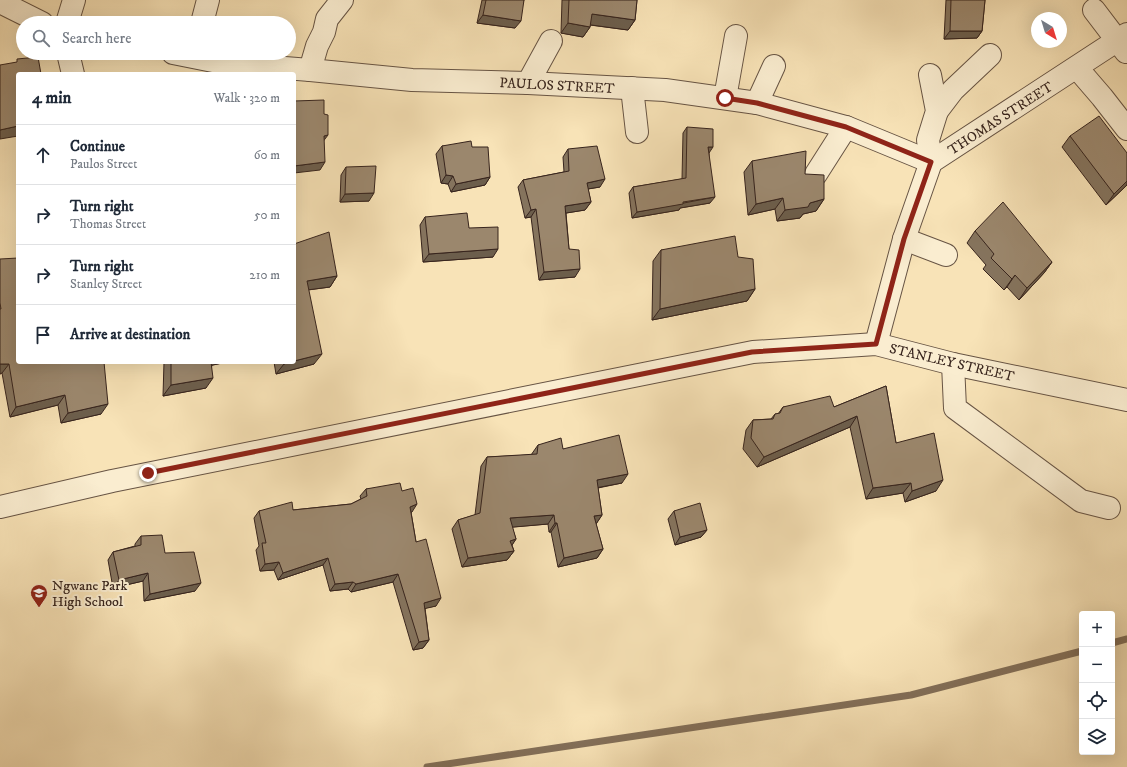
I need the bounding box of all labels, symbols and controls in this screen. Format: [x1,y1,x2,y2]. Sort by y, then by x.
north arrow [1031,12,1067,48]
search box [16,16,296,60]
icon: search [30,27,52,49]
text: Search here [62,29,131,48]
street label: PAULOS STREET [499,74,615,98]
street label: THOMAS STREET [945,78,1057,160]
text: 4 min [32,87,71,109]
route start [716,89,734,107]
text: Walk · 320 m [214,90,280,106]
text: Continue [70,137,125,156]
icon: ahead [32,144,54,166]
text: 60 m [254,147,280,163]
text: Paulos Street [70,156,137,172]
text: Turn right [70,197,133,216]
icon: right [32,204,54,226]
text: 50 m [254,207,280,223]
text: Thomas Street [70,216,146,232]
text: Turn right [70,257,133,276]
icon: right [32,264,54,286]
text: 210 m [249,267,280,283]
text: Stanley Street [70,276,142,292]
icon: arrive [32,324,54,346]
text: Arrive at destination [70,325,190,344]
street label: STANLEY STREET [888,340,1016,386]
route end [139,464,157,482]
place label: Ngwane Park High School [52,577,127,611]
school or university icon: Ngwane Park High School [29,583,49,608]
map controls [1079,611,1115,755]
button: + [1079,611,1115,647]
button: − [1079,647,1115,683]
button: locate [1079,683,1115,719]
button: layers [1079,719,1115,755]

